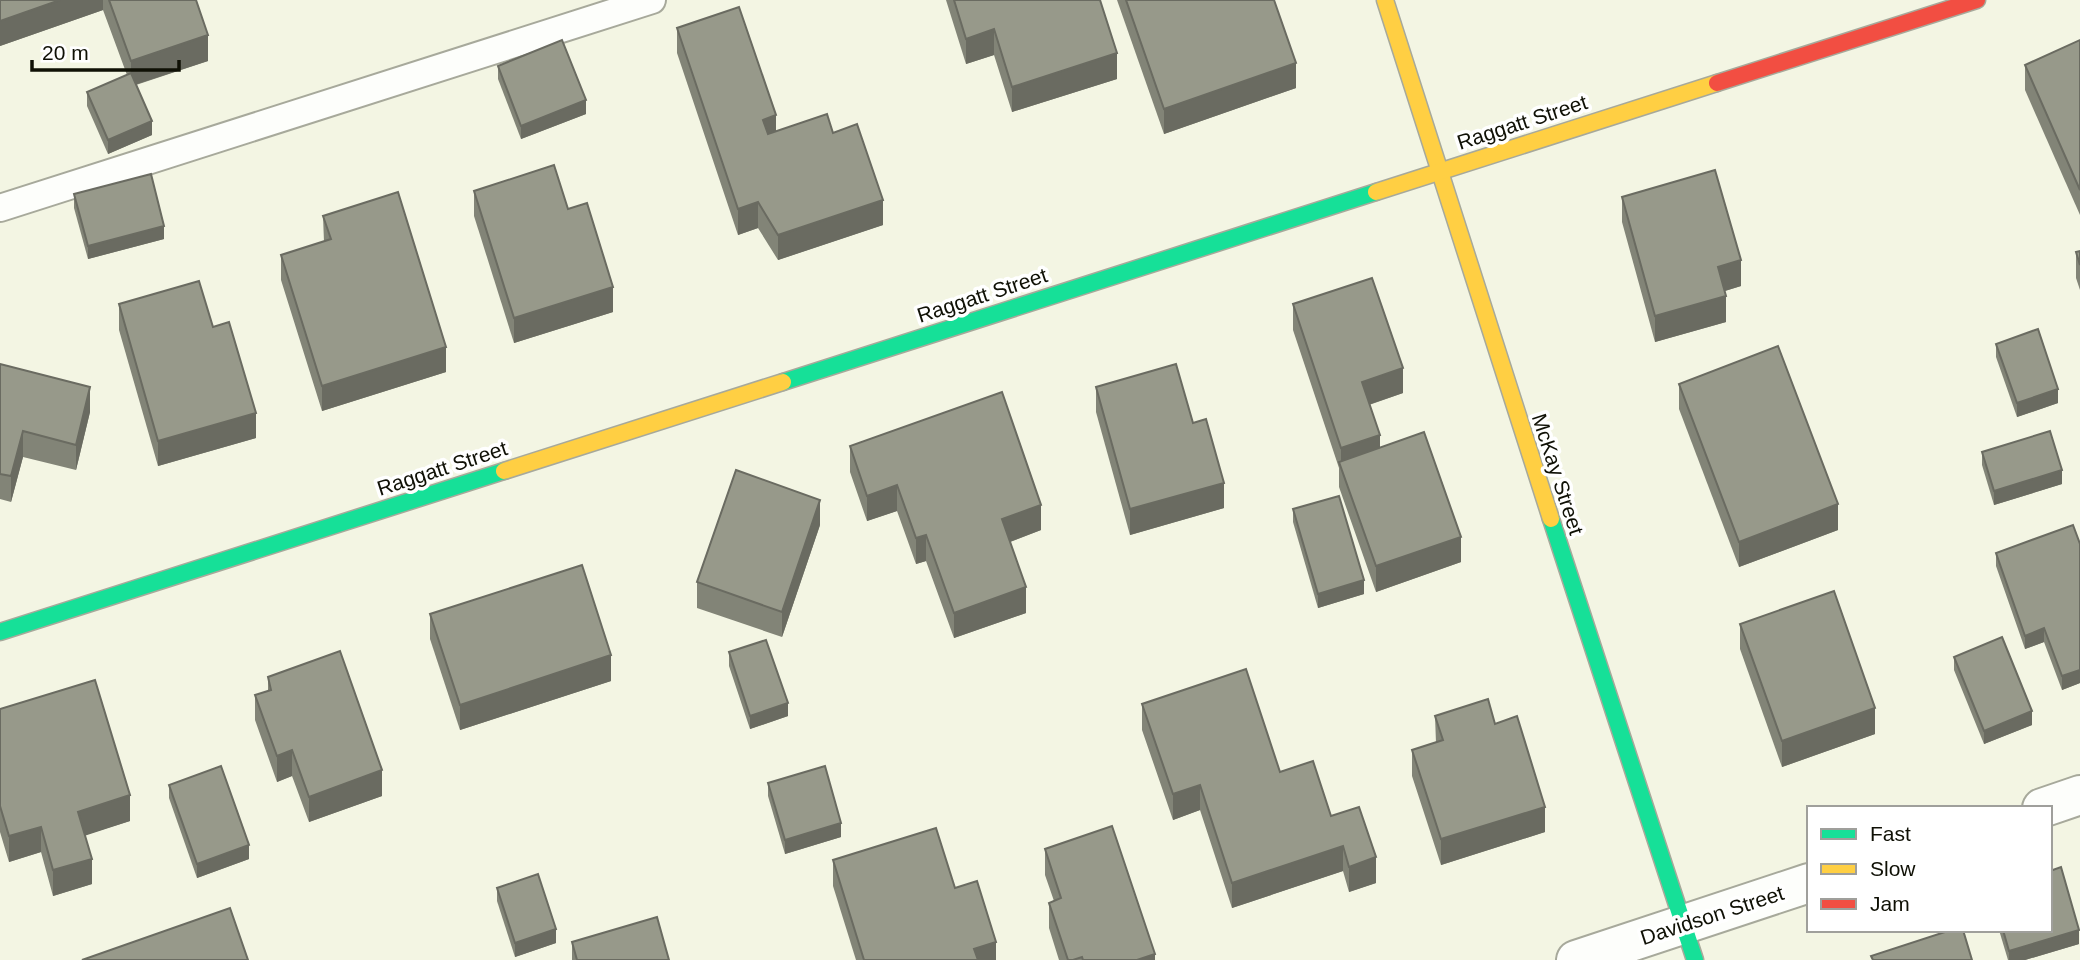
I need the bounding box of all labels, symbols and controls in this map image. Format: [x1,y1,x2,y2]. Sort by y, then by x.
scale bar [32,28,178,72]
text: 20 m [42,41,89,64]
street label: Raggatt Street [1454,90,1590,154]
street label: Raggatt Street [914,263,1050,327]
street label: McKay Street [1528,411,1588,538]
street label: Raggatt Street [374,436,510,500]
legend [1807,806,2052,932]
text: Fast [1870,822,1911,845]
text: Slow [1870,857,1916,880]
street label: Davidson Street [1637,881,1787,949]
text: Jam [1870,892,1910,915]

